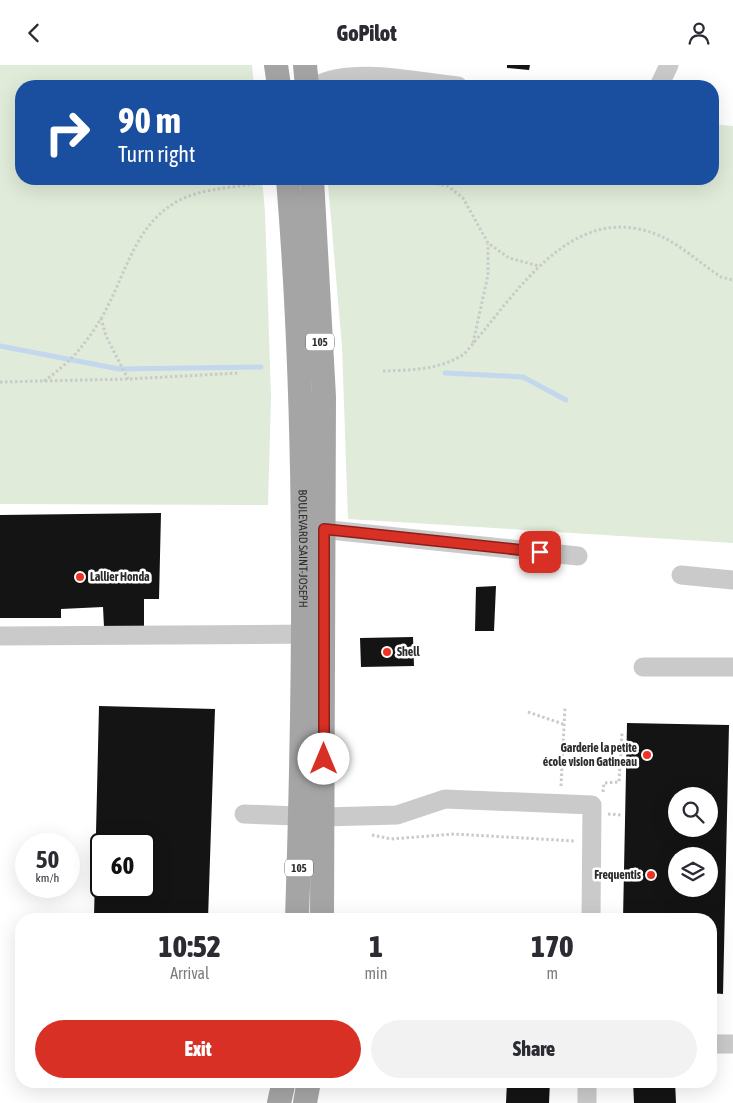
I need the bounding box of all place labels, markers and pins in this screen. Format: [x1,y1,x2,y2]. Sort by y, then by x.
pin [519,531,561,573]
place label: Lallier Honda [90,570,150,584]
marker: Lallier Honda [74,571,86,583]
place label: Shell [397,645,420,659]
marker: Shell [381,646,393,658]
place label: Garderie la petite école vision Gatineau [543,741,638,769]
marker: Garderie la petite école vision Gatineau [641,749,653,761]
place label: Frequentis [594,868,642,882]
marker: Frequentis [645,869,657,881]

